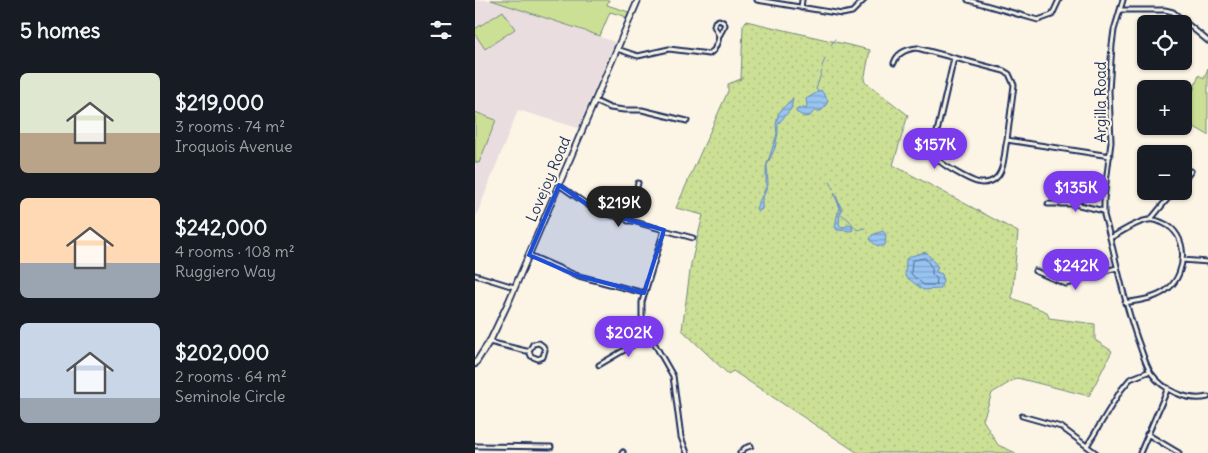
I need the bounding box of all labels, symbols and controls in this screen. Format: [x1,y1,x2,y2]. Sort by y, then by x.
map controls [1137,15,1192,200]
button: locate [1137,15,1192,70]
icon: filters [427,16,455,44]
text: 5 homes [20,17,100,44]
street label: Argilla Road [1091,61,1110,143]
button: + [1137,80,1192,135]
text: $219,000 [175,89,264,116]
icon: home [60,93,120,153]
text: 3 rooms · 74 m² [175,116,285,136]
pin: $157K [900,128,970,170]
street label: Lovejoy Road [522,133,575,225]
text: $157K [914,134,956,154]
text: Iroquois Avenue [175,136,293,156]
button: − [1137,145,1192,200]
pin: $135K [1041,170,1111,213]
text: $135K [1054,177,1098,197]
pin: $219K [584,186,654,228]
text: $219K [597,192,641,212]
text: $242,000 [175,214,267,241]
icon: home [60,218,120,278]
text: 4 rooms · 108 m² [175,241,295,261]
pin: $242K [1041,248,1111,291]
text: $242K [1053,255,1099,275]
text: Ruggiero Way [175,261,276,281]
pin: $202K [594,316,664,358]
text: $202K [606,322,652,342]
text: $202,000 [175,339,269,366]
icon: home [60,343,120,403]
text: 2 rooms · 64 m² [175,366,287,386]
text: Seminole Circle [175,386,285,406]

